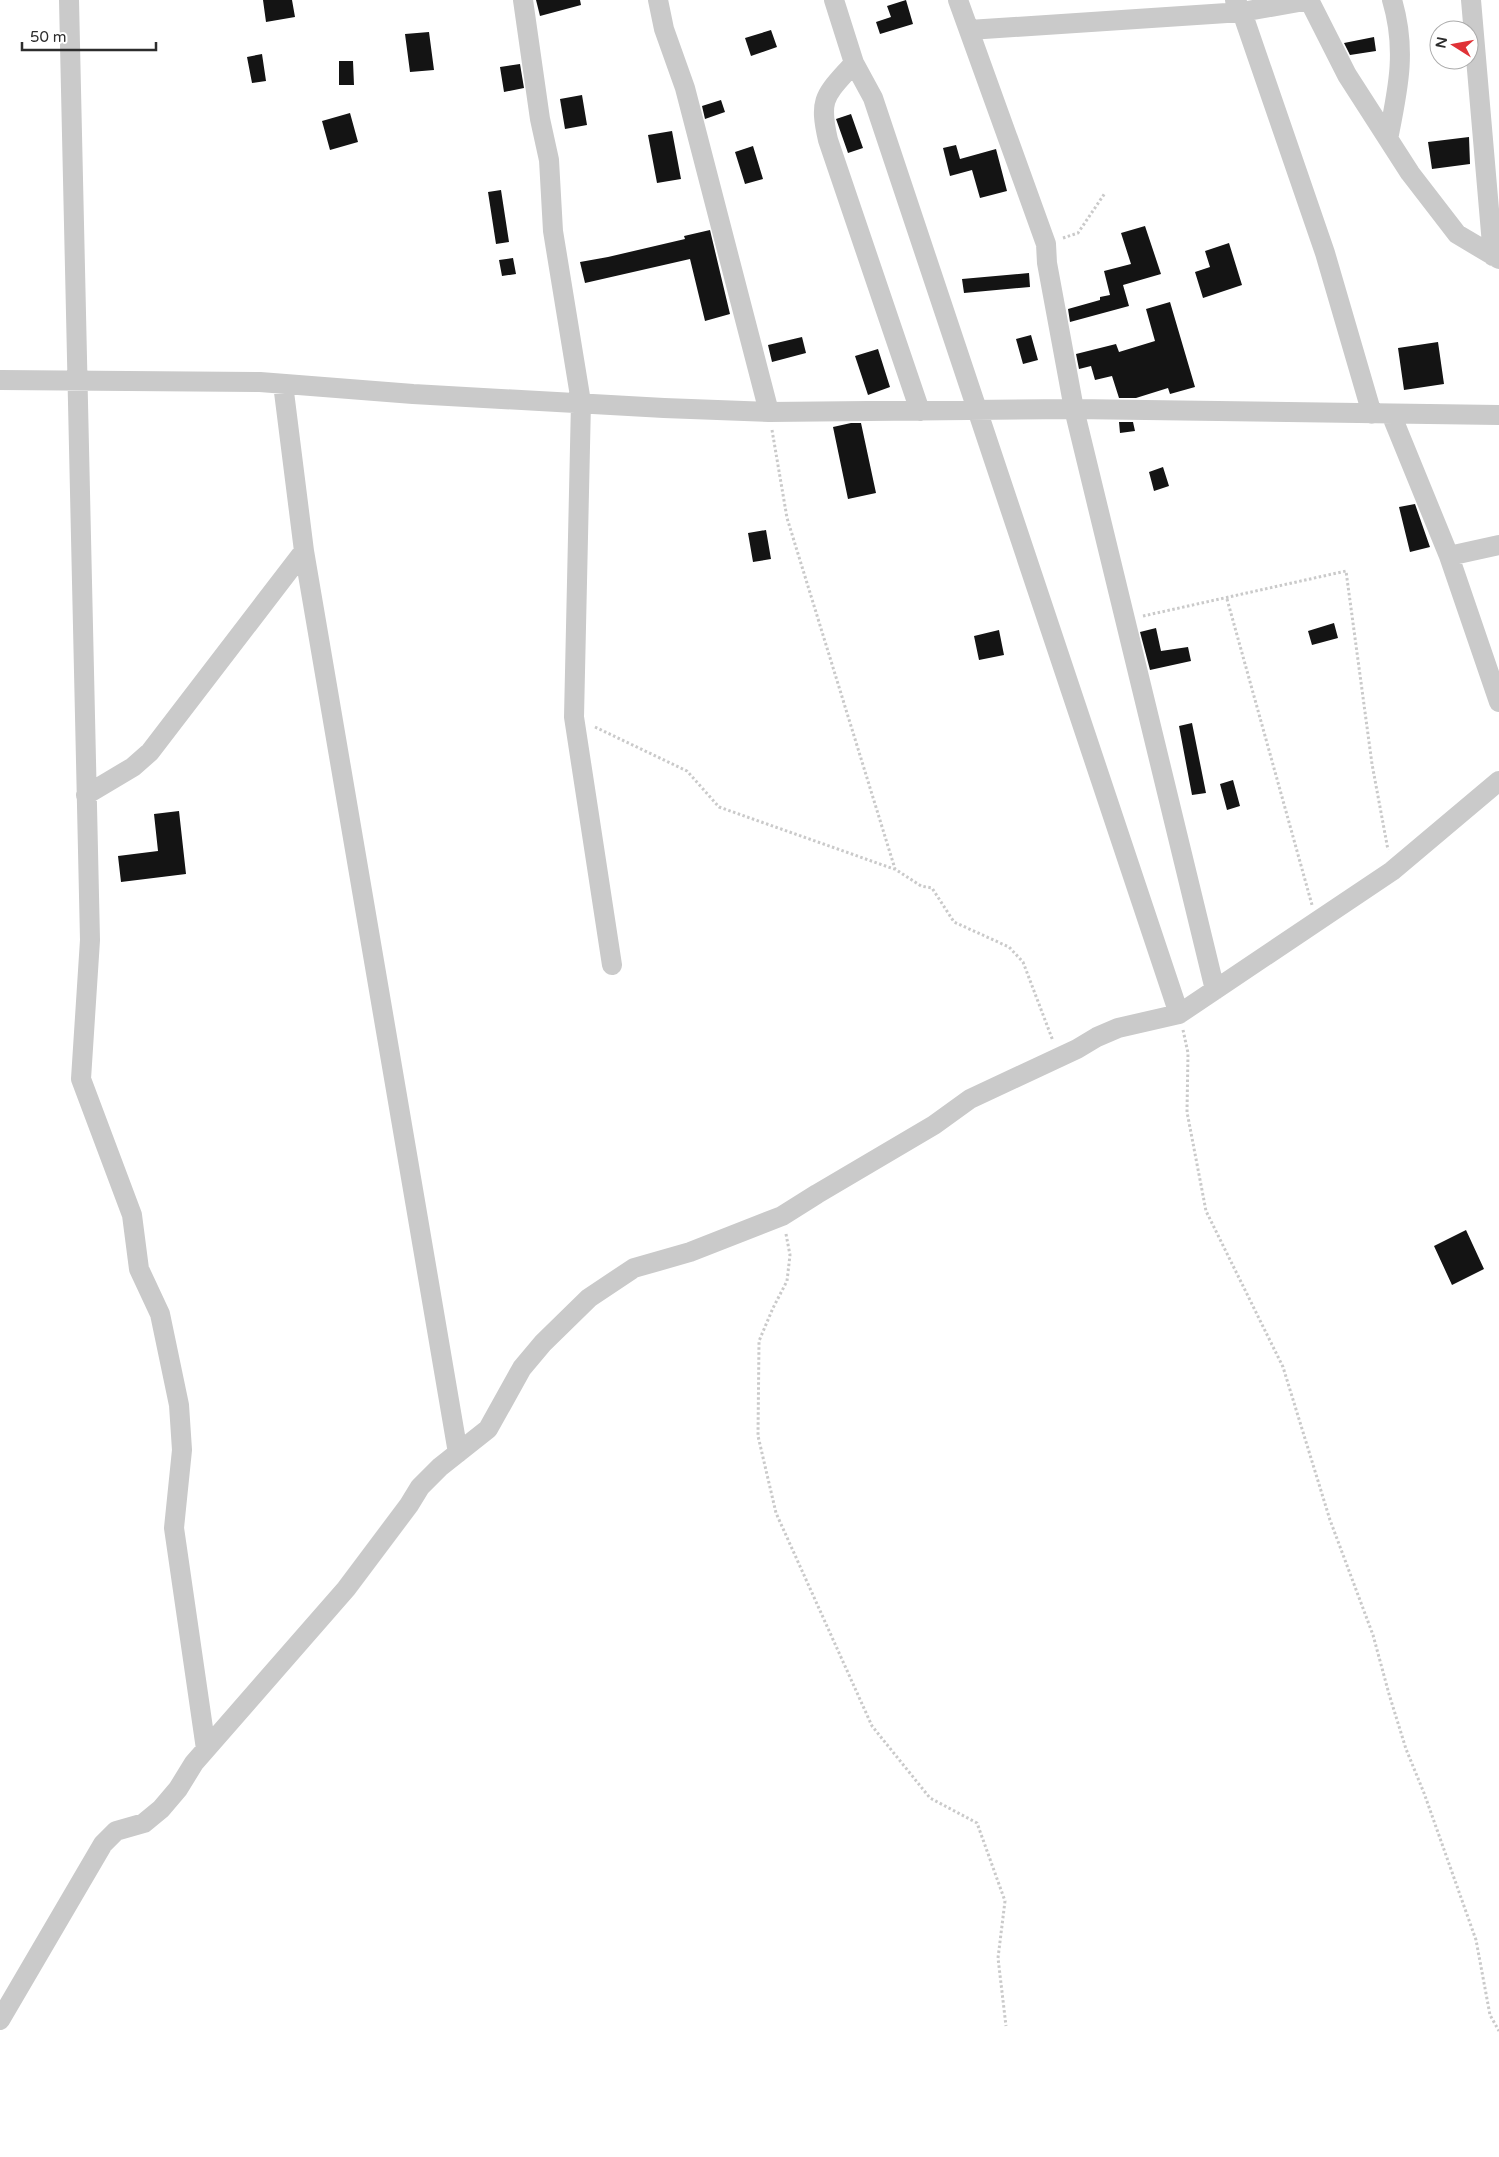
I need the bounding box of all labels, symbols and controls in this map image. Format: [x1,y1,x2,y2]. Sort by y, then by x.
scale bar [22,20,156,52]
north arrow [1429,20,1479,70]
text: 50 m [30,28,67,46]
text: N [1432,35,1451,50]

